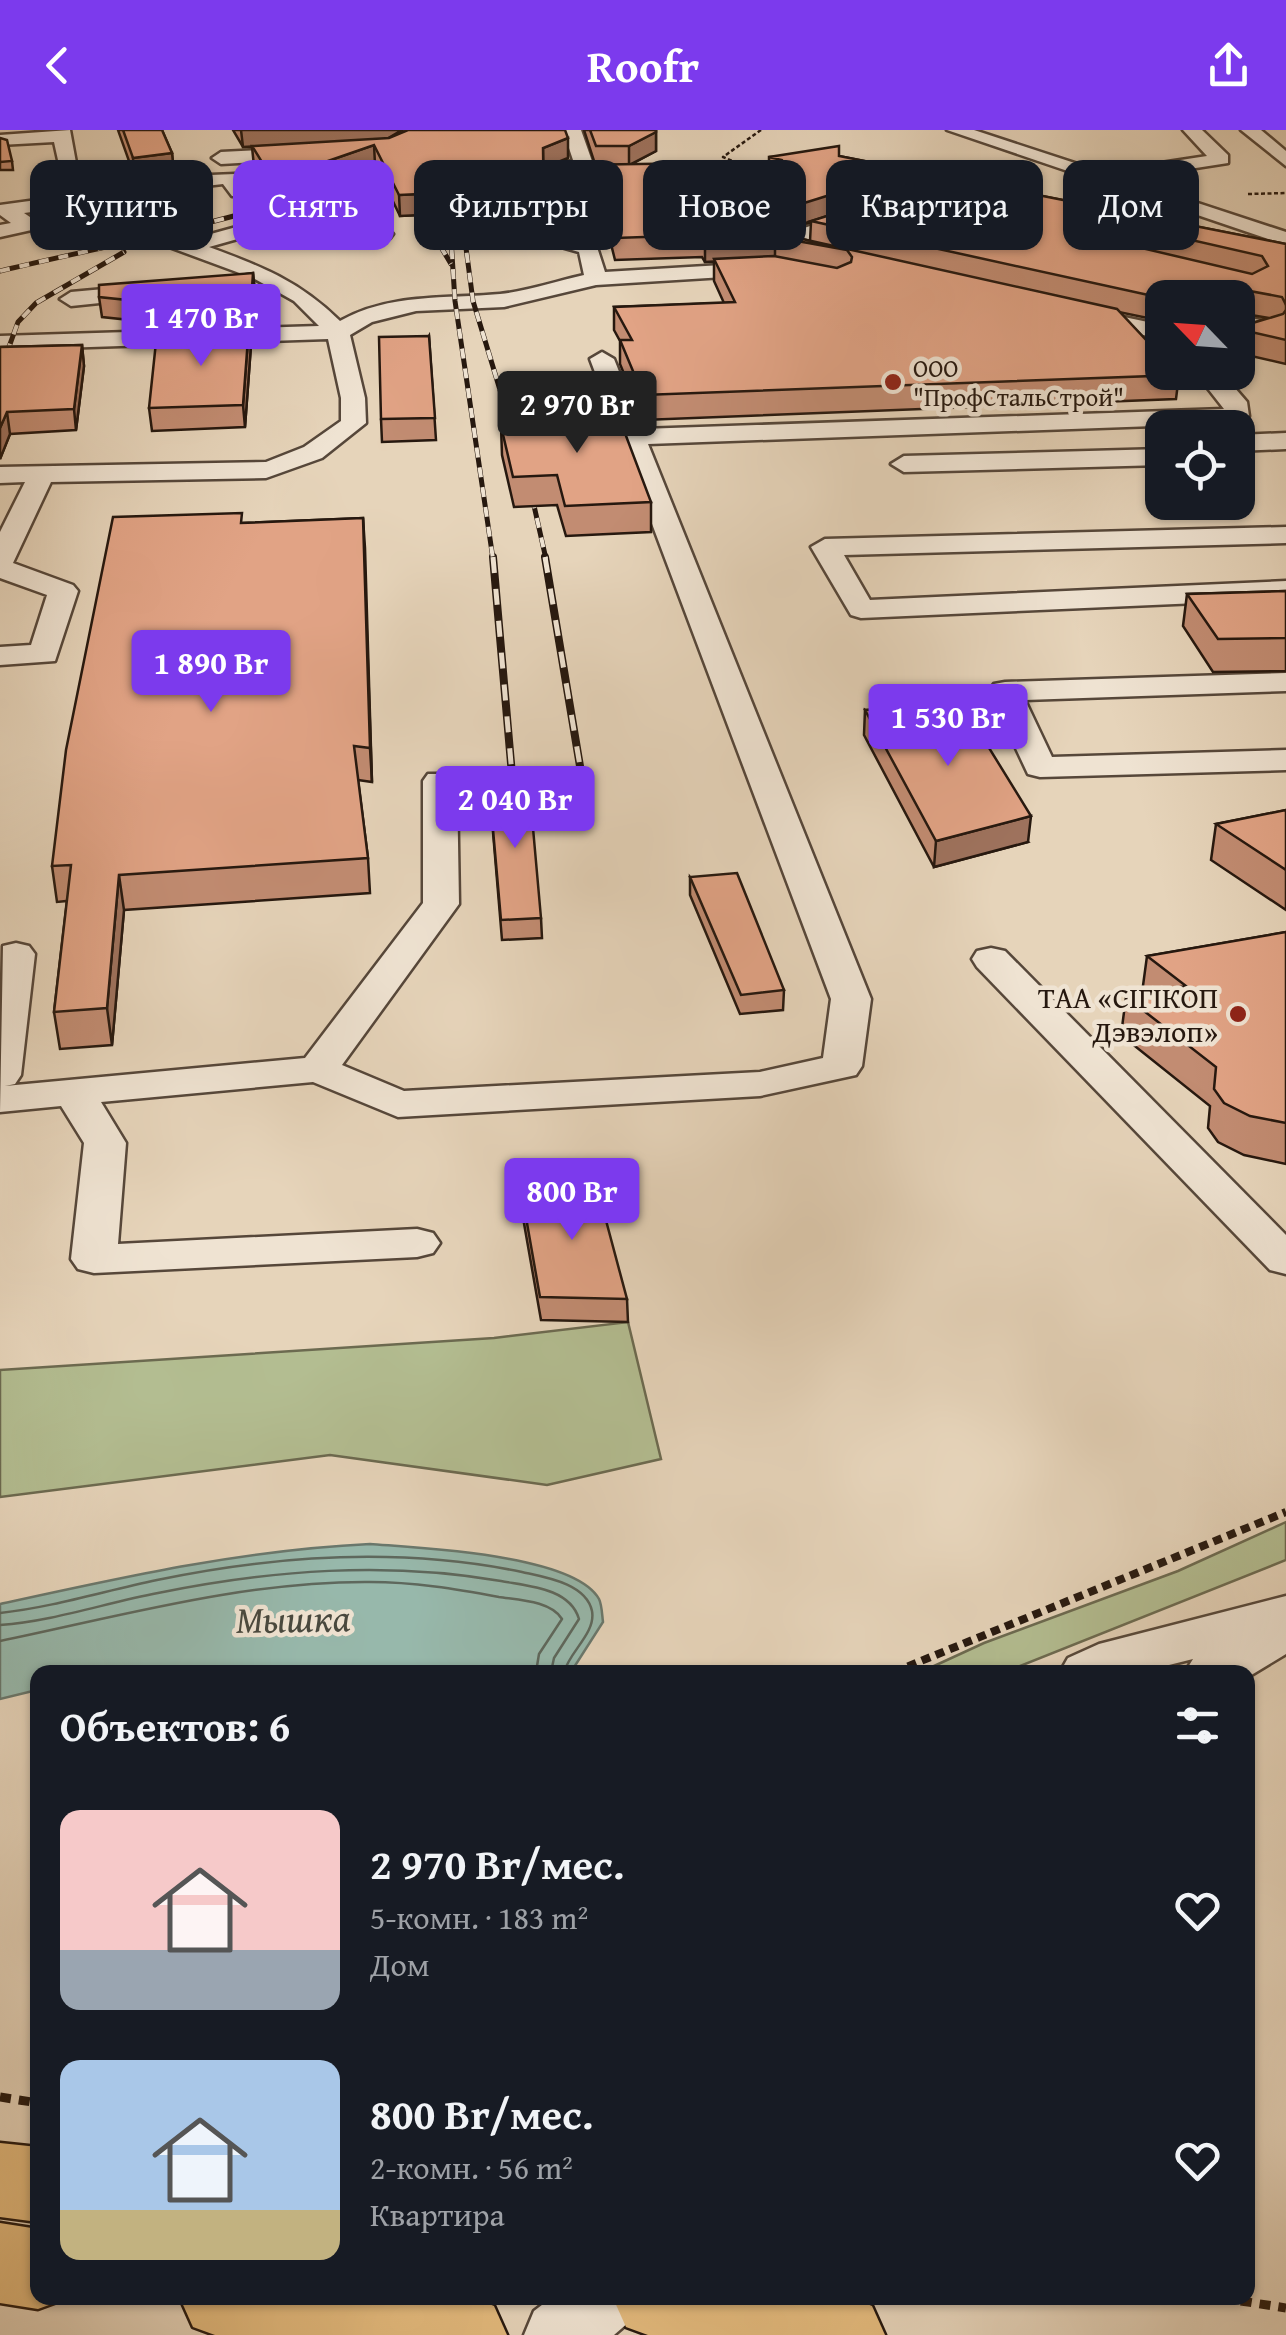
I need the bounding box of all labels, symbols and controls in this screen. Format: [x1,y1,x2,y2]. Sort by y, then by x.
text: Roofr [587,33,699,98]
icon: back [30,38,85,93]
icon: share [1201,38,1256,93]
chip: Купить [30,160,213,250]
chip: Снять [233,160,394,250]
chip: Фильтры [414,160,623,250]
chip: Новое [643,160,806,250]
chip: Квартира [826,160,1043,250]
chip: Дом [1063,160,1199,250]
north arrow [1145,280,1255,390]
map controls [1145,280,1255,520]
pin: 1 470 Br [98,284,304,369]
text: 1 470 Br [144,293,258,340]
place label: ООО "ПрофСтальСтрой" [913,350,1124,415]
pin: 2 970 Br [474,371,680,456]
marker: ООО "ПрофСтальСтрой" [882,371,904,393]
text: 2 970 Br [520,380,634,427]
button: locate [1145,410,1255,520]
pin: 1 890 Br [108,630,314,715]
text: 1 890 Br [154,639,268,686]
pin: 1 530 Br [845,684,1051,769]
text: 1 530 Br [891,693,1005,740]
pin: 2 040 Br [412,766,618,851]
text: 2 040 Br [458,775,572,822]
place label: ТАА «СІГІКОП Дэвэлоп» [1038,975,1218,1053]
marker: ТАА «СІГІКОП Дэвэлоп» [1227,1003,1249,1025]
pin: 800 Br [491,1158,653,1243]
text: 800 Br [526,1167,618,1214]
water label: Мышка [235,1589,351,1647]
text: Объектов: 6 [60,1695,290,1756]
icon: filters [1170,1698,1225,1753]
text: 2 970 Br/мес. [370,1833,624,1894]
icon: home [140,1850,260,1970]
icon: heart [1170,1883,1225,1938]
text: 5-комн. · 183 m² [370,1894,588,1941]
text: Дом [370,1941,430,1988]
text: 800 Br/мес. [370,2083,593,2144]
icon: home [140,2100,260,2220]
icon: heart [1170,2133,1225,2188]
text: 2-комн. · 56 m² [370,2144,573,2191]
text: Квартира [370,2191,505,2238]

